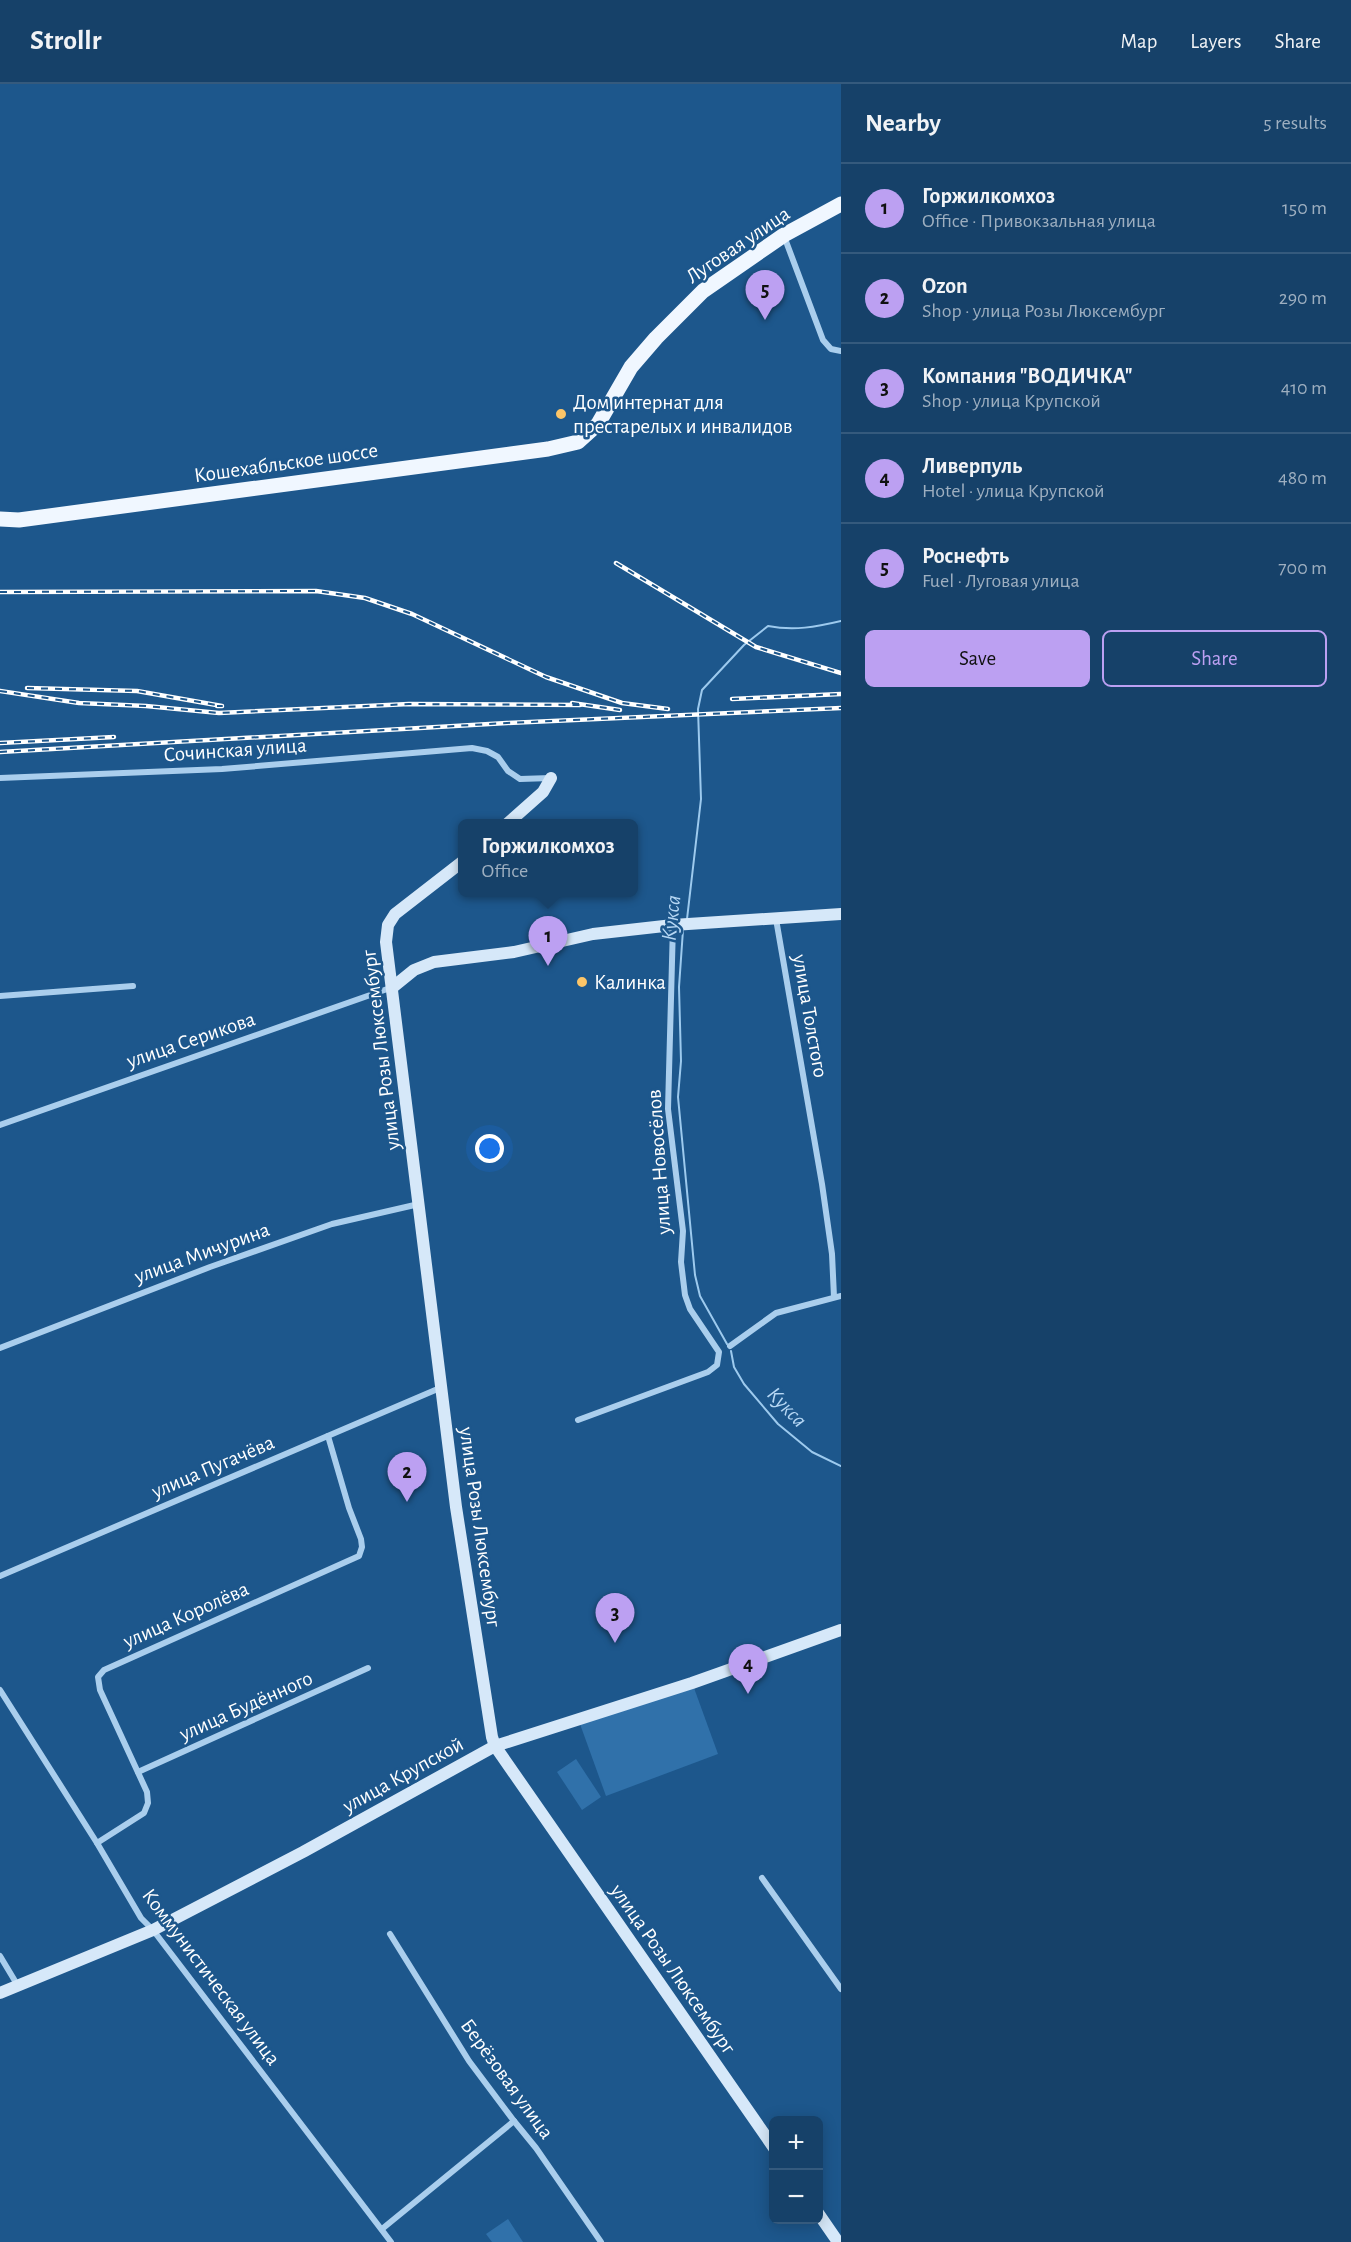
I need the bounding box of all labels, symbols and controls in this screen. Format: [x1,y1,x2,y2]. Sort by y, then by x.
text: Strollr [30,27,101,55]
text: Map [1121,31,1157,52]
text: Layers [1190,31,1241,52]
text: Share [1274,31,1321,52]
text: Nearby [865,110,941,136]
text: 5 results [1263,113,1327,133]
text: Горжилкомхоз [922,185,1055,207]
text: 1 [881,198,888,218]
text: 150 m [1282,198,1327,218]
street label: Луговая улица [682,203,794,287]
text: Office · Привокзальная улица [922,211,1156,231]
pin: 5 [746,270,784,320]
text: Ozon [922,275,968,297]
text: 2 [880,288,889,308]
text: 290 m [1279,288,1327,308]
text: Shop · улица Розы Люксембург [922,301,1165,321]
text: Компания "ВОДИЧКА" [922,365,1133,387]
text: 3 [880,378,889,398]
text: 410 m [1281,378,1327,398]
text: Shop · улица Крупской [922,391,1101,411]
place label: Дом интернат для престарелых и инвалидов [573,392,792,437]
marker: Дом интернат для престарелых и инвалидов [554,407,568,421]
street label: Кошехабльское шоссе [193,440,379,486]
text: Ливерпуль [922,455,1022,477]
text: 4 [879,468,890,488]
text: 480 m [1278,468,1327,488]
text: Hotel · улица Крупской [922,481,1105,501]
text: Роснефть [922,545,1009,567]
text: 5 [880,558,889,578]
text: 700 m [1278,558,1327,578]
text: Fuel · Луговая улица [922,571,1080,591]
button: Save [865,630,1090,687]
button: Share [1102,630,1327,687]
street label: Сочинская улица [163,734,308,765]
popup [458,819,638,897]
text: Горжилкомхоз [481,835,615,857]
text: Office [481,861,528,881]
water label: Кукса [658,894,684,942]
pin: 1 [528,916,568,966]
street label: улица Розы Люксембург [358,948,404,1152]
street label: улица Толстого [789,952,831,1079]
place label: Калинка [594,972,666,993]
marker: Калинка [575,975,589,989]
street label: улица Серикова [123,1008,258,1072]
street label: улица Новосёлов [643,1089,675,1236]
your location [475,1134,504,1163]
street label: улица Мичурина [131,1219,273,1288]
water label: Кукса [763,1383,811,1431]
street label: улица Розы Люксембург [455,1425,505,1629]
street label: улица Пугачёва [148,1432,278,1503]
pin: 2 [388,1452,426,1502]
street label: улица Королёва [119,1578,252,1652]
pin: 3 [596,1594,634,1643]
pin: 4 [728,1644,768,1694]
street label: улица Будённого [175,1667,316,1745]
street label: улица Крупской [338,1733,467,1817]
street label: улица Розы Люксембург [606,1880,740,2058]
street label: Коммунистическая улица [138,1885,284,2069]
street label: Берёзовая улица [457,2015,558,2143]
map controls [769,2116,823,2224]
button: + [769,2116,823,2170]
button: − [769,2170,823,2224]

